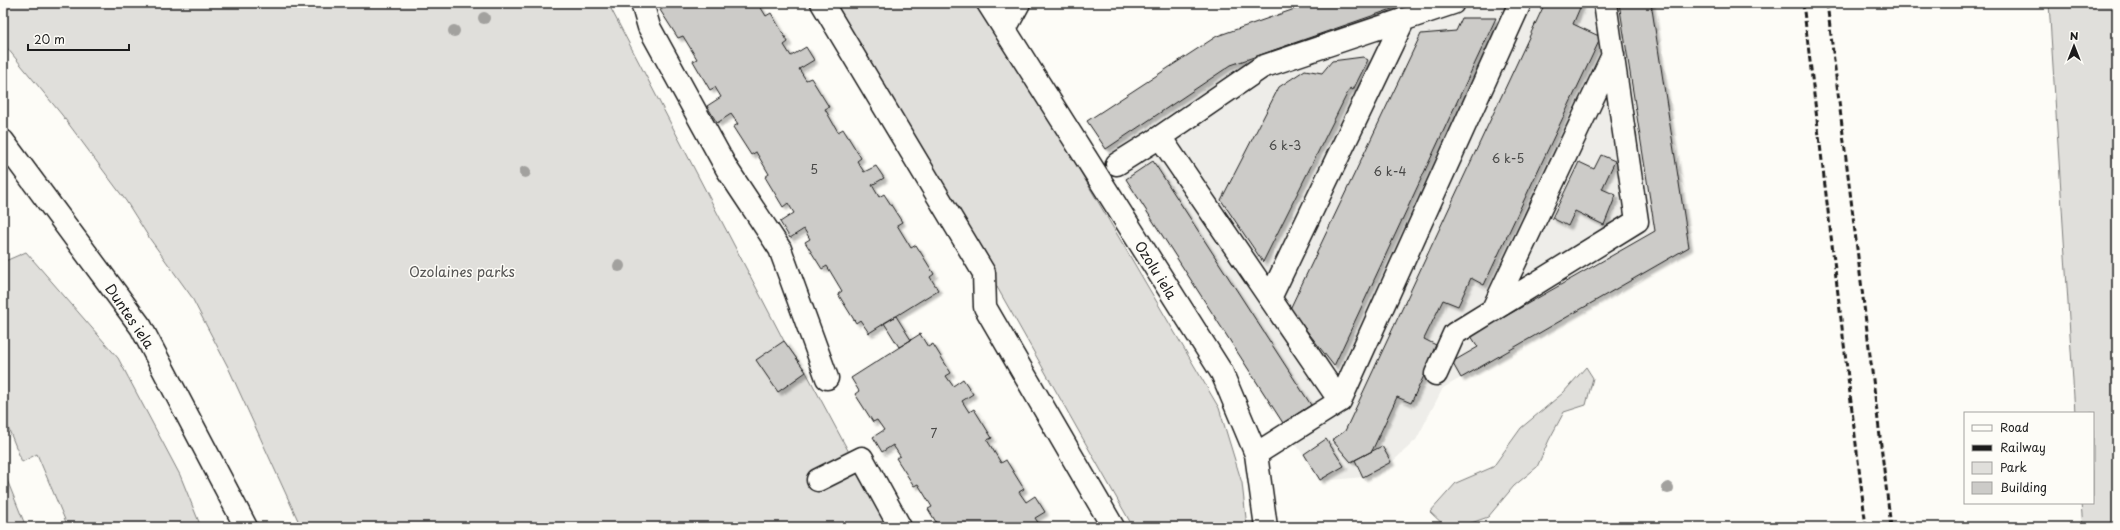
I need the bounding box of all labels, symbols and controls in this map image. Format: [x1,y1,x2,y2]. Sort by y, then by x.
scale bar [28,26,129,52]
north arrow [2054,26,2094,66]
text: N [2070,27,2079,44]
text: 20 m [34,30,65,48]
house number: 6 k-3 [1269,136,1301,154]
house number: 6 k-5 [1492,149,1524,167]
house number: 5 [810,160,818,178]
house number: 6 k-4 [1373,162,1407,180]
street label: Ozolu iela [1130,237,1182,304]
park label: Ozolaines parks [409,261,515,282]
street label: Duntes iela [100,279,160,353]
legend [1964,412,2094,504]
text: Road [2000,418,2029,436]
house number: 7 [931,424,938,442]
text: Railway [2000,438,2046,456]
text: Park [2000,458,2027,476]
text: Building [2000,478,2047,496]

